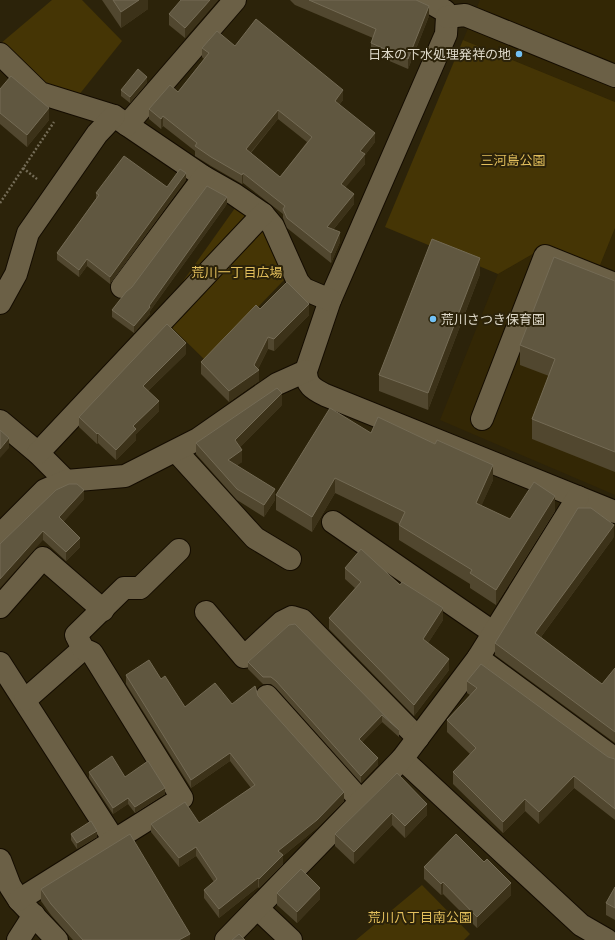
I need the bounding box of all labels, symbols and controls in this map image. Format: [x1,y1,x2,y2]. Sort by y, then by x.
place label: 日本の下水処理発祥の地 [368,47,511,62]
marker: 日本の下水処理発祥の地 [514,49,524,59]
park label: 三河島公園 [480,153,546,168]
park label: 荒川一丁目広場 [191,265,283,280]
place label: 荒川さつき保育園 [441,312,545,327]
marker: 荒川さつき保育園 [428,314,438,324]
park label: 荒川八丁目南公園 [368,910,472,925]

